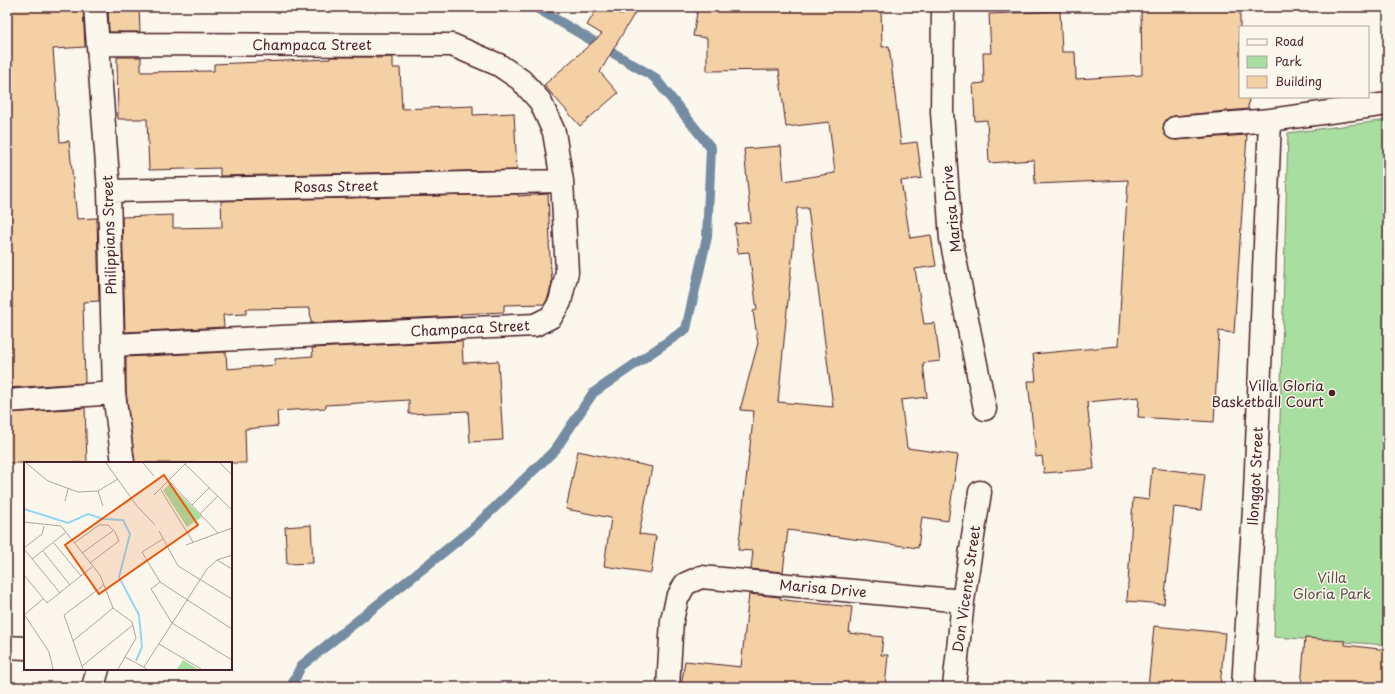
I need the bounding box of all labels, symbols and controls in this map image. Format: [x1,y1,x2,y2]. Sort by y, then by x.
legend [1239,26,1369,98]
text: Road [1275,32,1304,50]
street label: Champaca Street [252,34,372,55]
text: Park [1275,52,1302,70]
text: Building [1275,72,1322,90]
street label: Marisa Drive [936,164,966,254]
street label: Philippians Street [96,175,122,295]
street label: Rosas Street [294,175,379,197]
street label: Champaca Street [410,314,530,342]
place label: Villa Gloria Basketball Court [1212,375,1324,412]
marker: Villa Gloria Basketball Court [1327,388,1337,398]
street label: Ilonggot Street [1242,426,1268,526]
inset map [24,462,232,670]
street label: Don Vicente Street [947,524,985,654]
park label: Villa Gloria Park [1293,567,1372,604]
street label: Marisa Drive [779,574,867,602]

